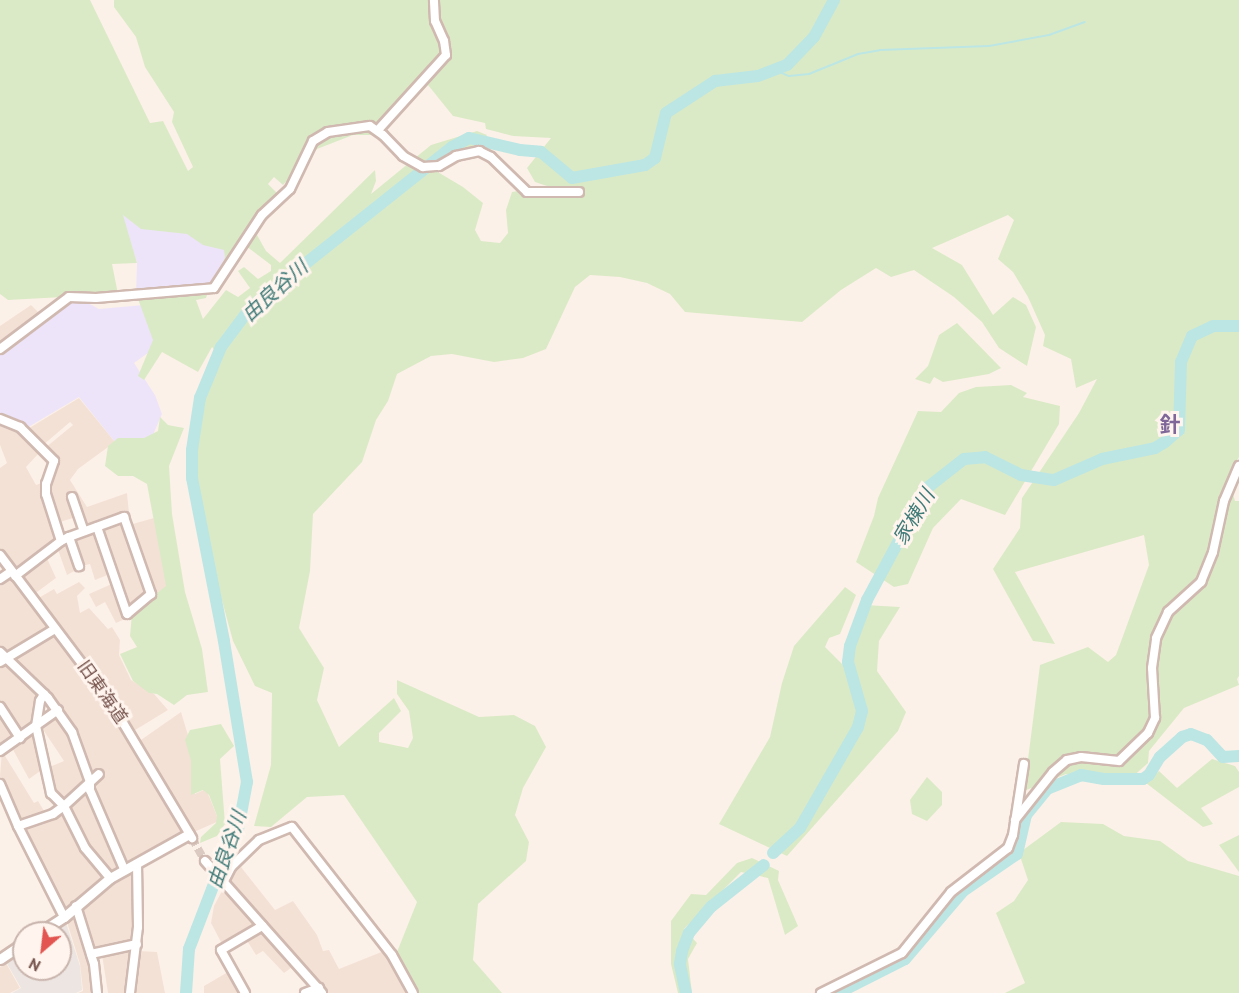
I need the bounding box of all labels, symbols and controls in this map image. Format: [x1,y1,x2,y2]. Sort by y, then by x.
water label: 由良谷川 [237,255,313,327]
district label: 針 [1160,412,1180,438]
water label: 家棟川 [888,485,940,549]
street label: 旧東海道 [73,656,131,728]
water label: 由良谷川 [203,808,251,892]
north arrow [12,921,72,981]
text: N [25,954,44,976]

